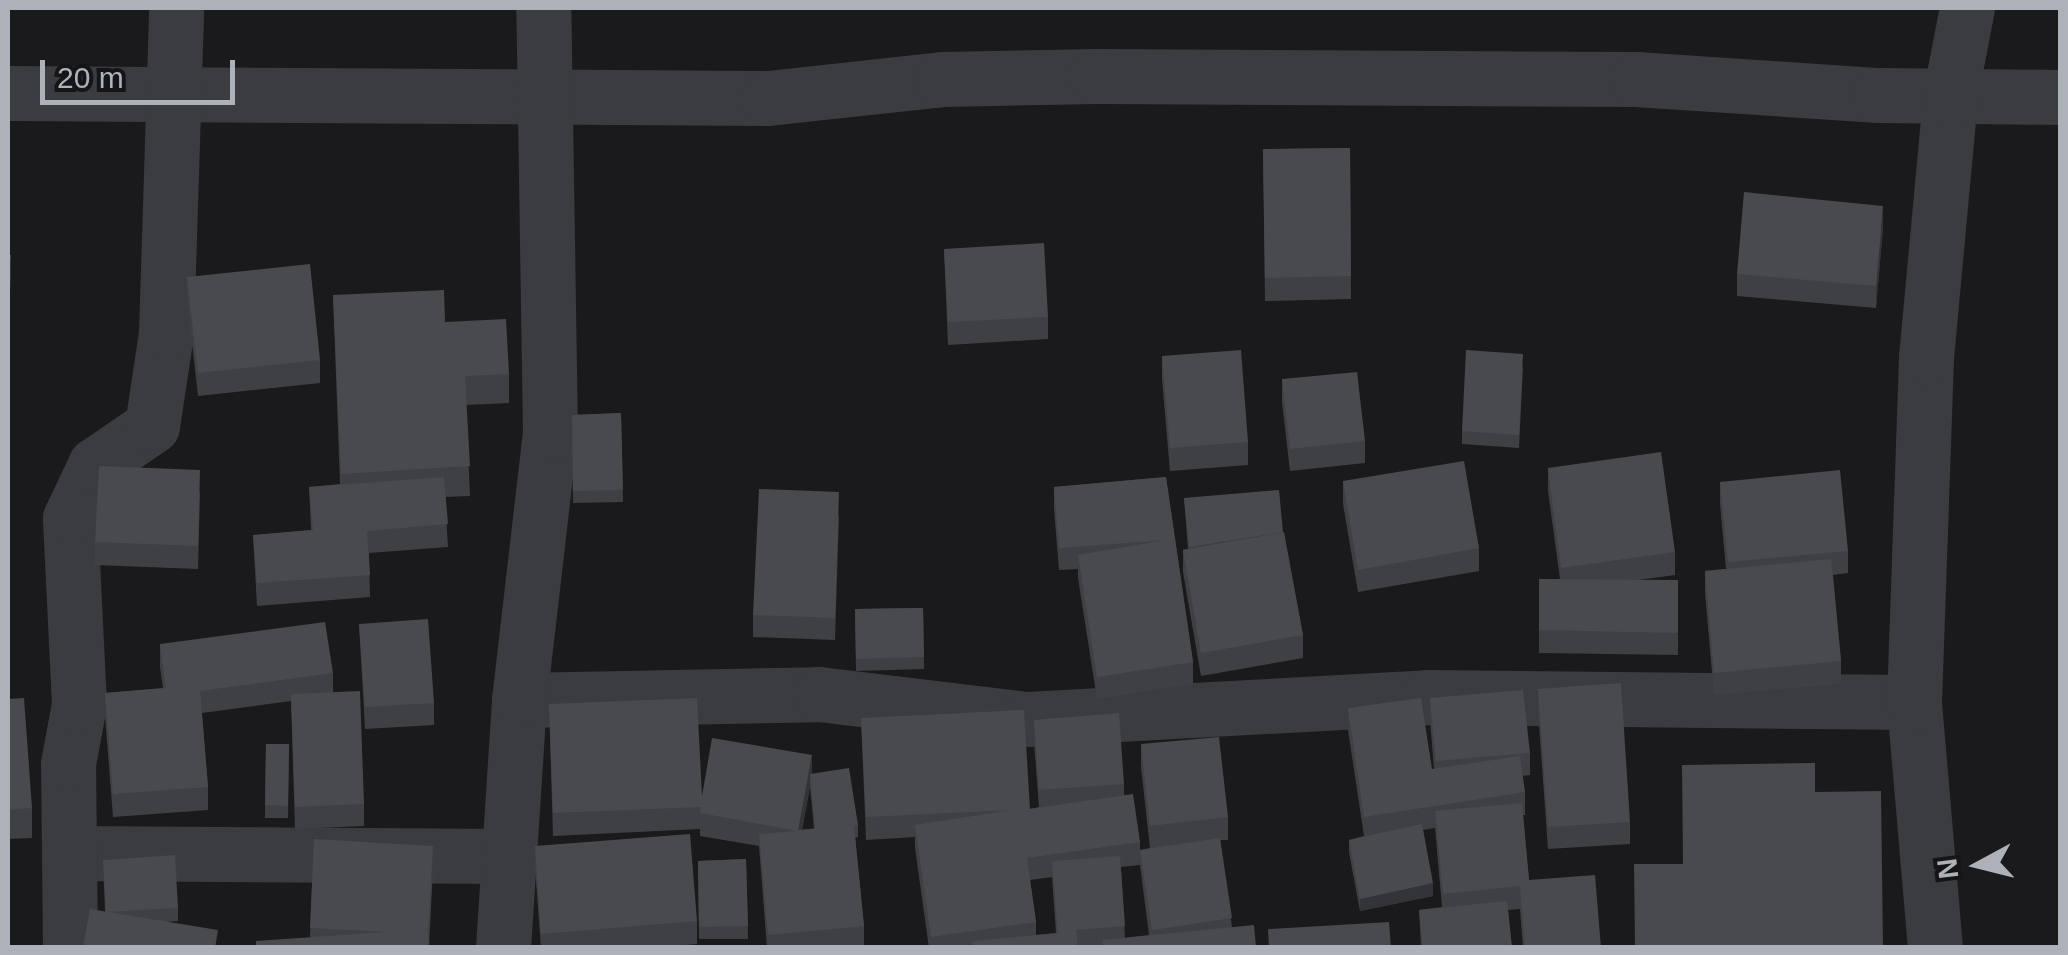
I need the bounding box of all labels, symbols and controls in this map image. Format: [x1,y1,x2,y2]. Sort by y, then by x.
scale bar [45,40,240,102]
text: 20 m [57,61,124,94]
north arrow [1928,815,2028,915]
text: N [1931,857,1964,881]

